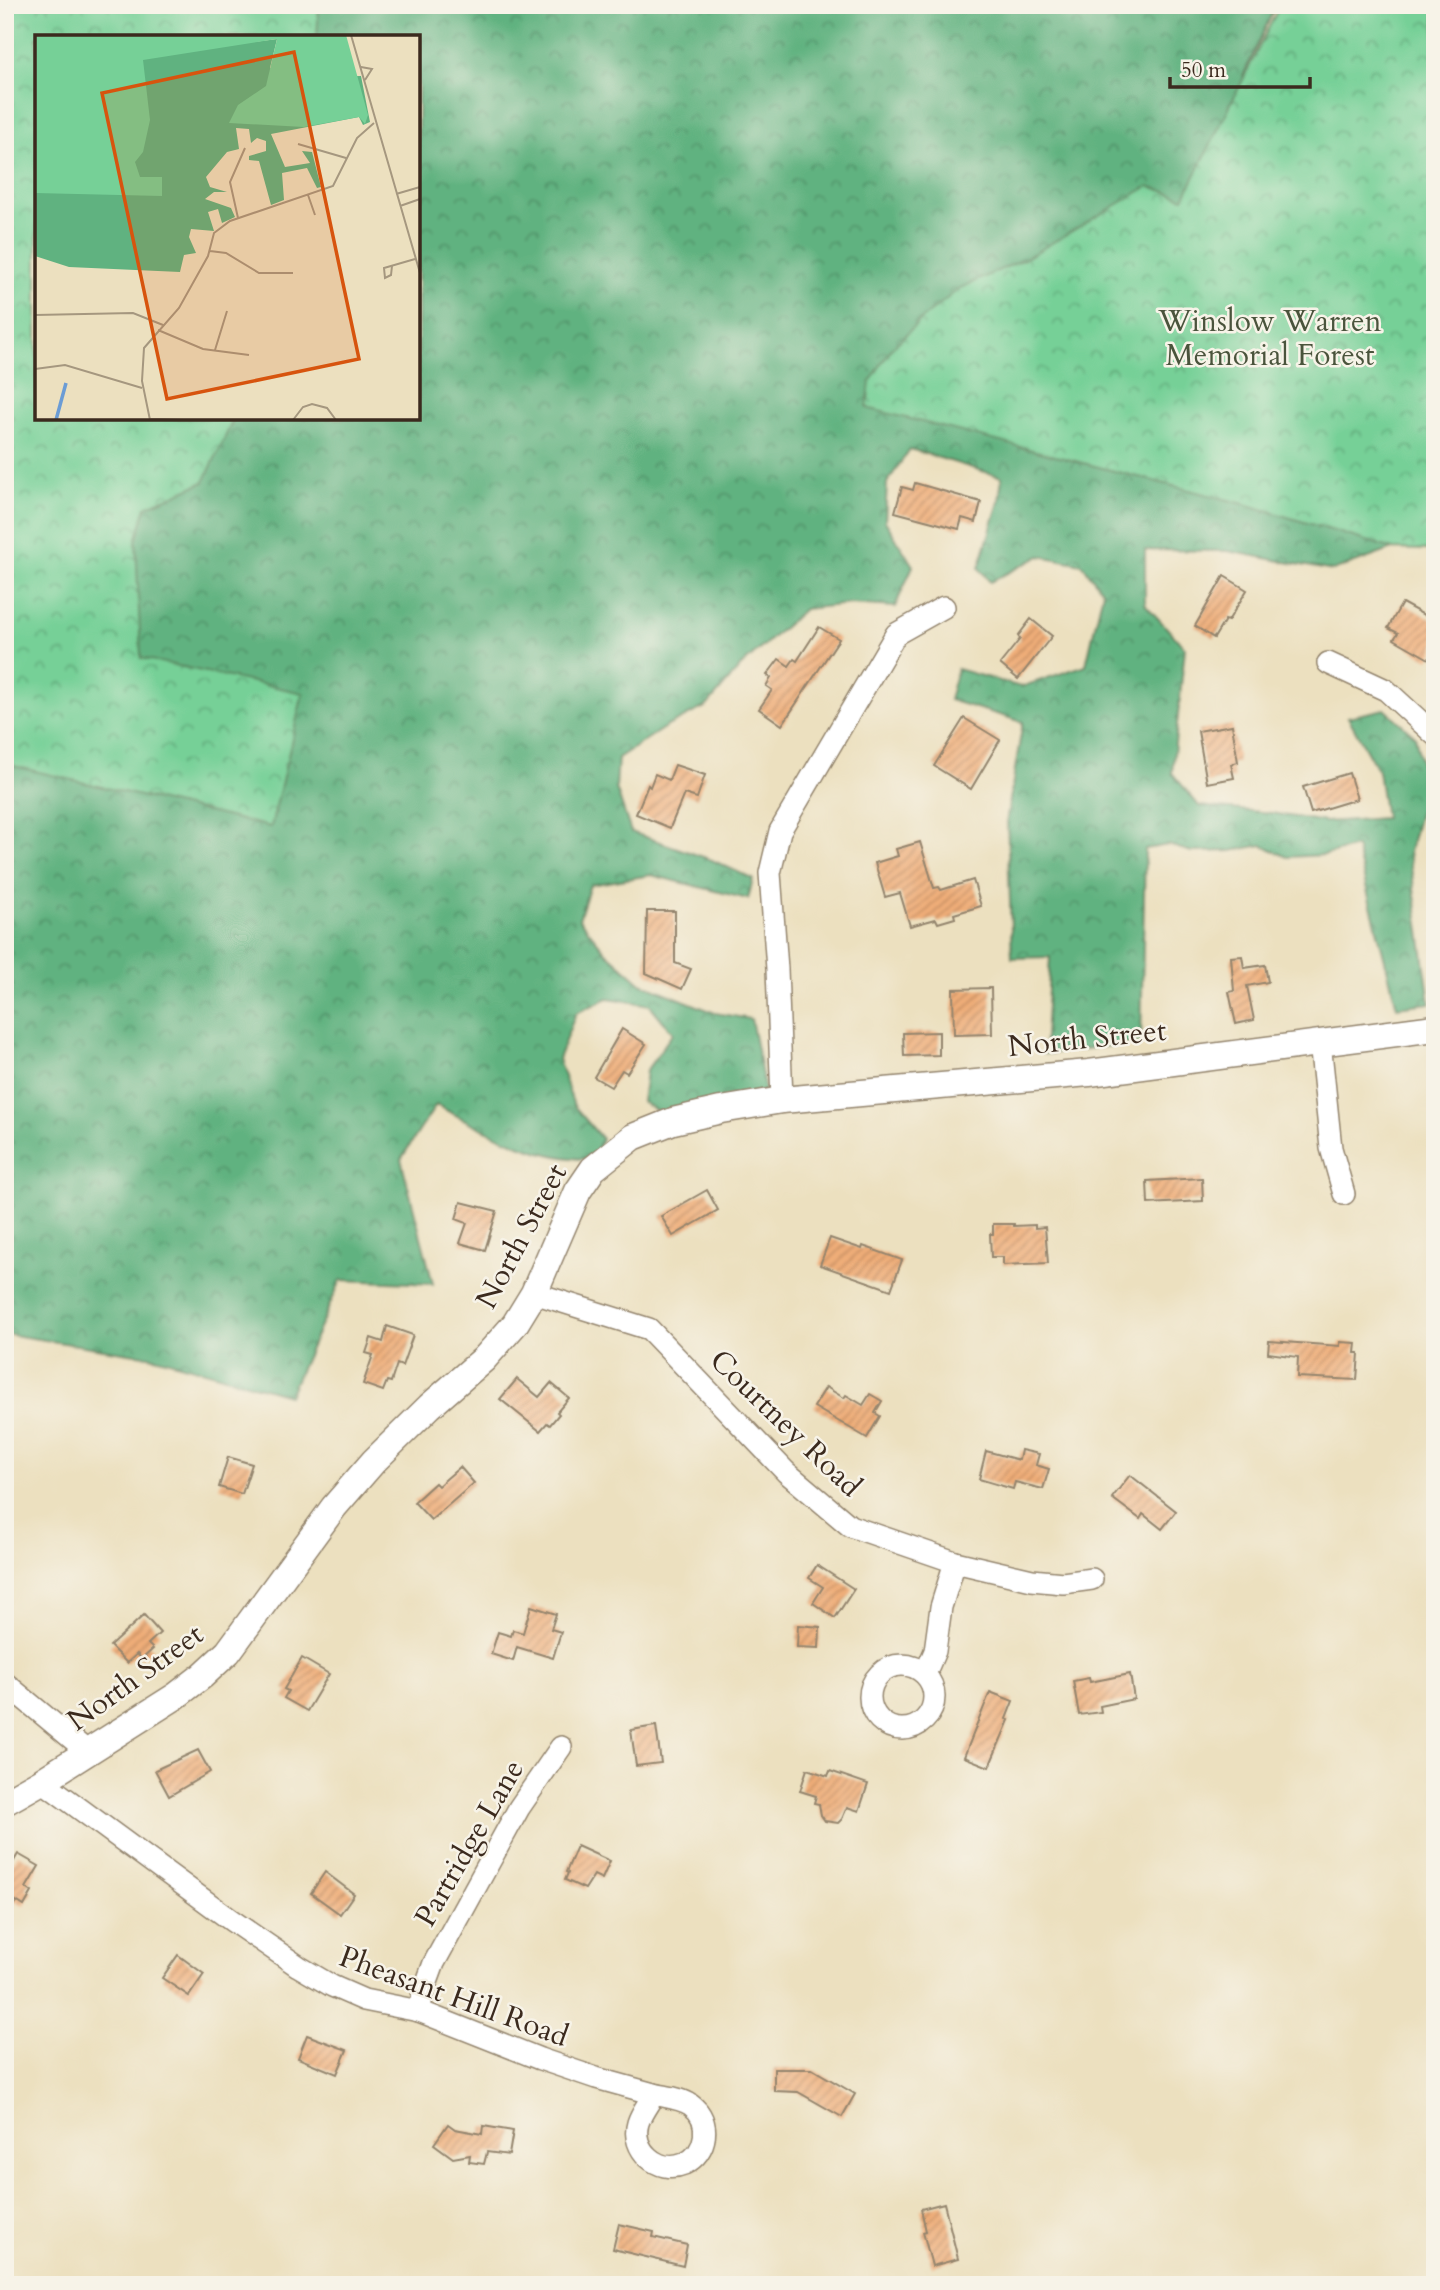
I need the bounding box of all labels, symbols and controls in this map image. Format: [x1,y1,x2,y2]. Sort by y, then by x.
inset map [35,35,420,420]
scale bar [1170,46,1310,90]
text: 50 m [1181,56,1226,85]
park label: Winslow Warren Memorial Forest [1157,301,1382,376]
street label: North Street [1006,1010,1169,1067]
street label: North Street [466,1156,577,1316]
street label: Courtney Road [701,1340,871,1506]
street label: North Street [59,1614,212,1741]
street label: Partridge Lane [405,1752,534,1934]
street label: Pheasant Hill Road [334,1936,574,2057]

